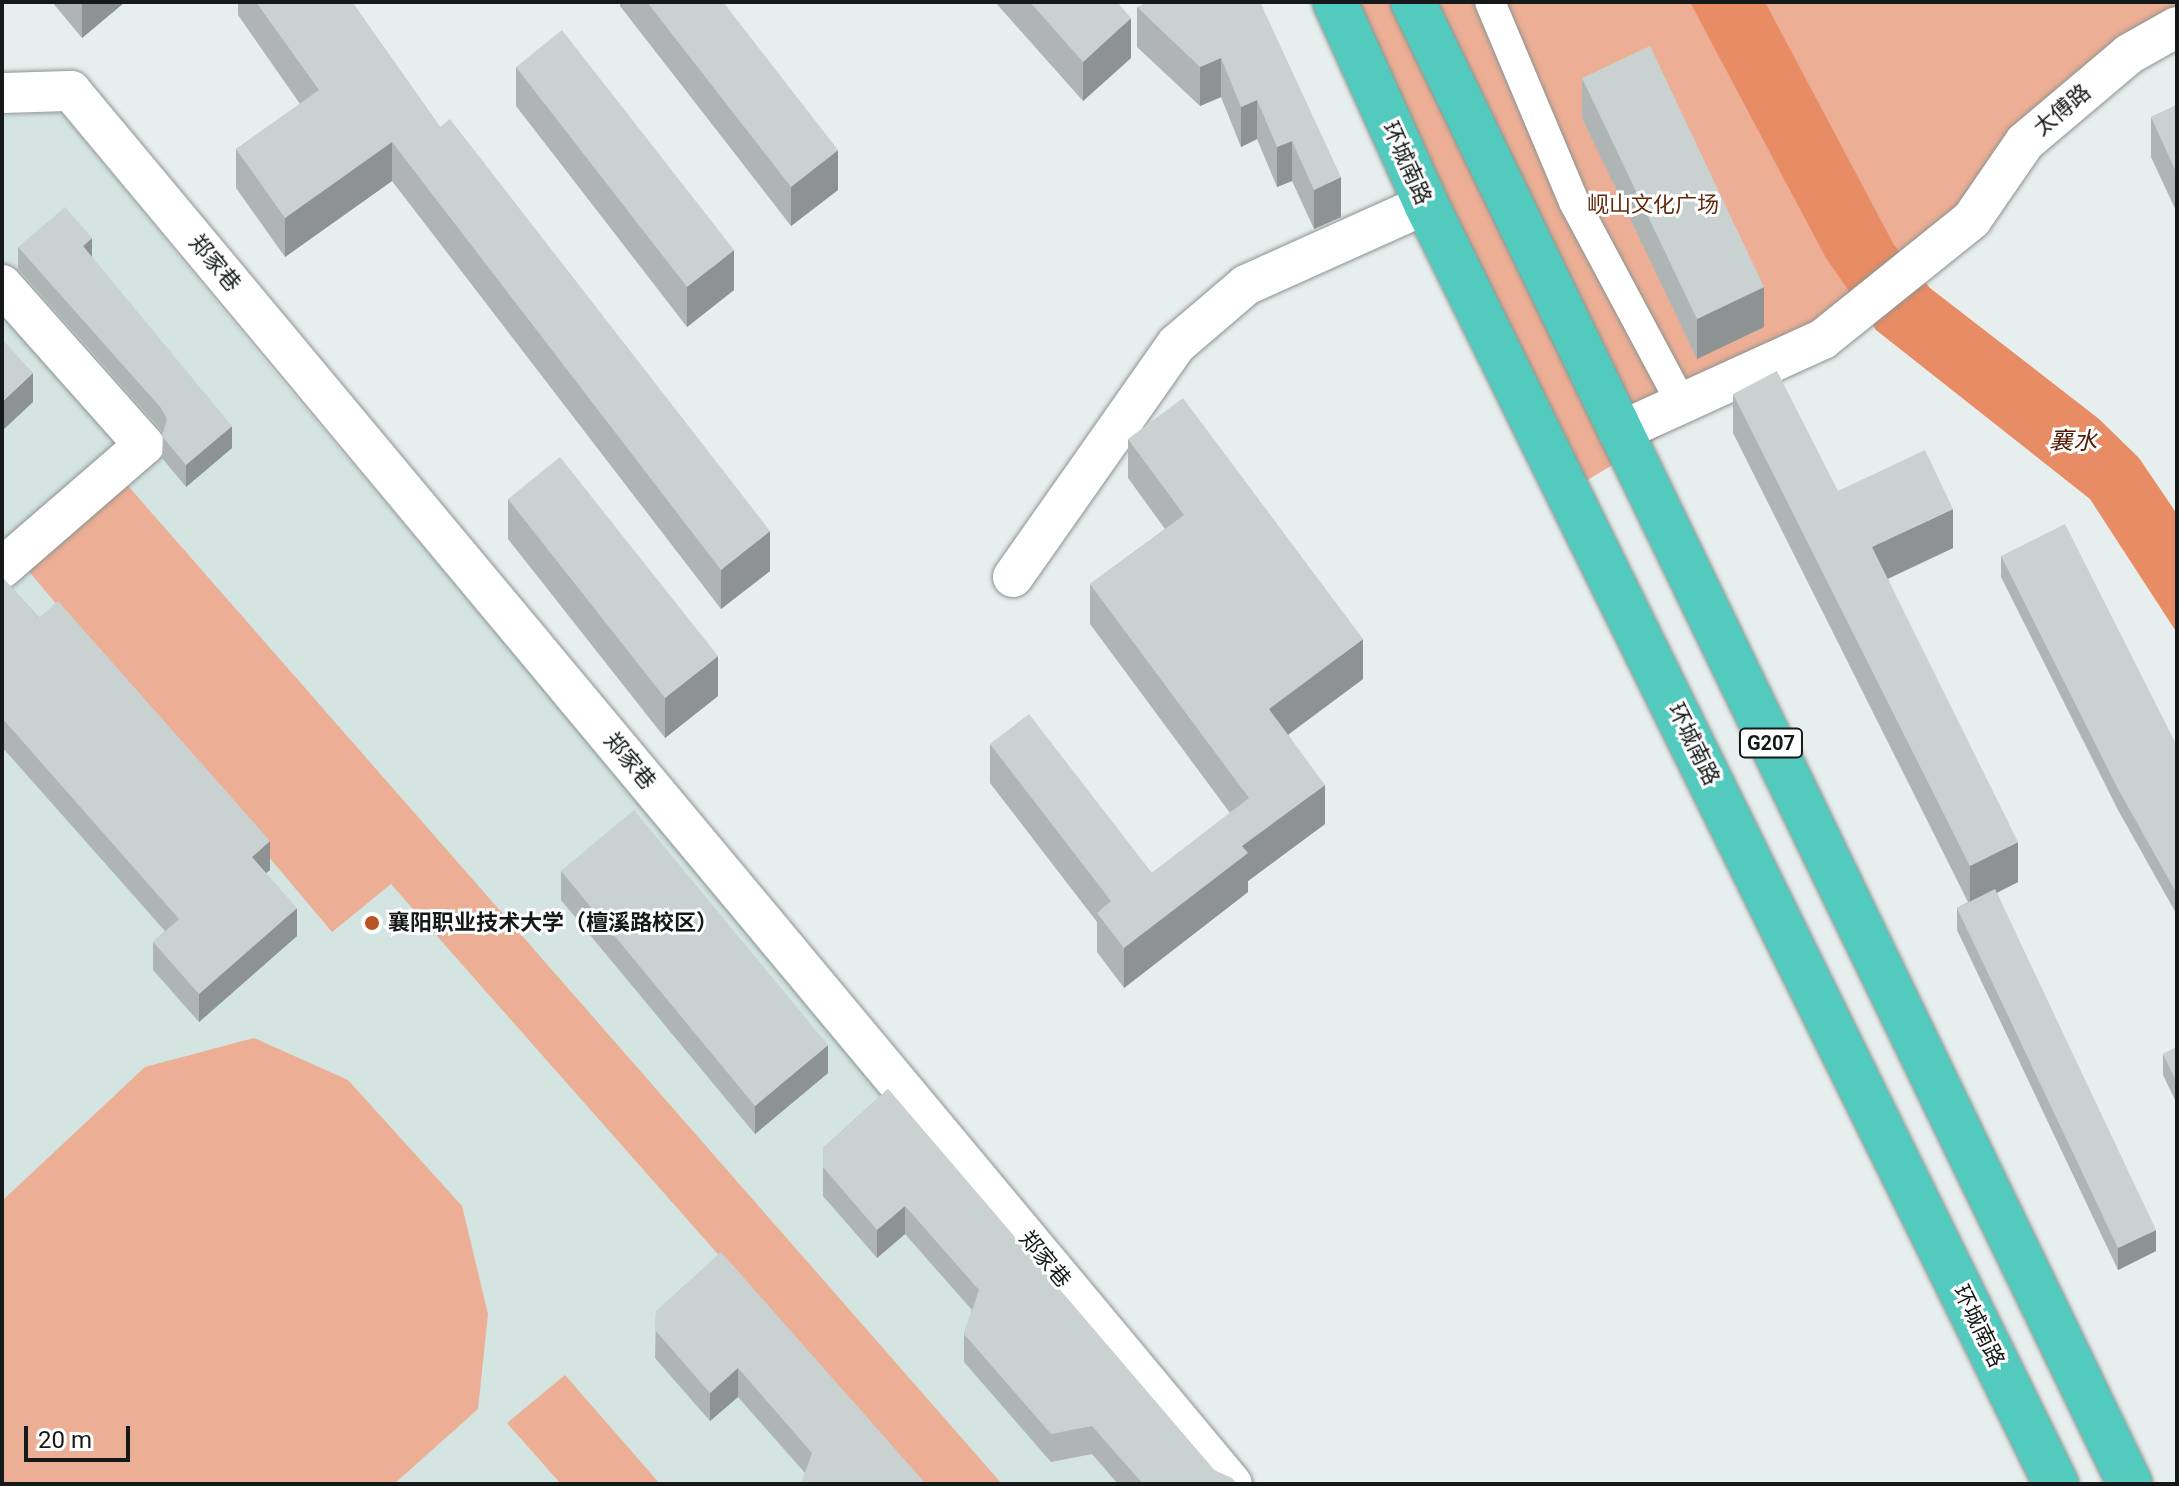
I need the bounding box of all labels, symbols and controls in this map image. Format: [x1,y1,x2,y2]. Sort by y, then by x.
street label: 太傅路 [2028,79,2096,141]
street label: 环城南路 [1377,117,1437,209]
park label: 岘山文化广场 [1587,192,1719,218]
street label: 郑家巷 [184,229,246,297]
water label: 襄水 [2049,428,2097,456]
street label: 环城南路 [1663,699,1725,789]
street label: 郑家巷 [599,727,661,795]
road number: G207 [1737,727,1805,759]
place label: 襄阳职业技术大学（檀溪路校区） [388,910,718,936]
marker: 襄阳职业技术大学（檀溪路校区） [363,914,381,932]
street label: 郑家巷 [1014,1225,1076,1293]
street label: 环城南路 [1948,1281,2010,1371]
scale bar [28,1410,134,1460]
text: 20 m [38,1426,92,1454]

